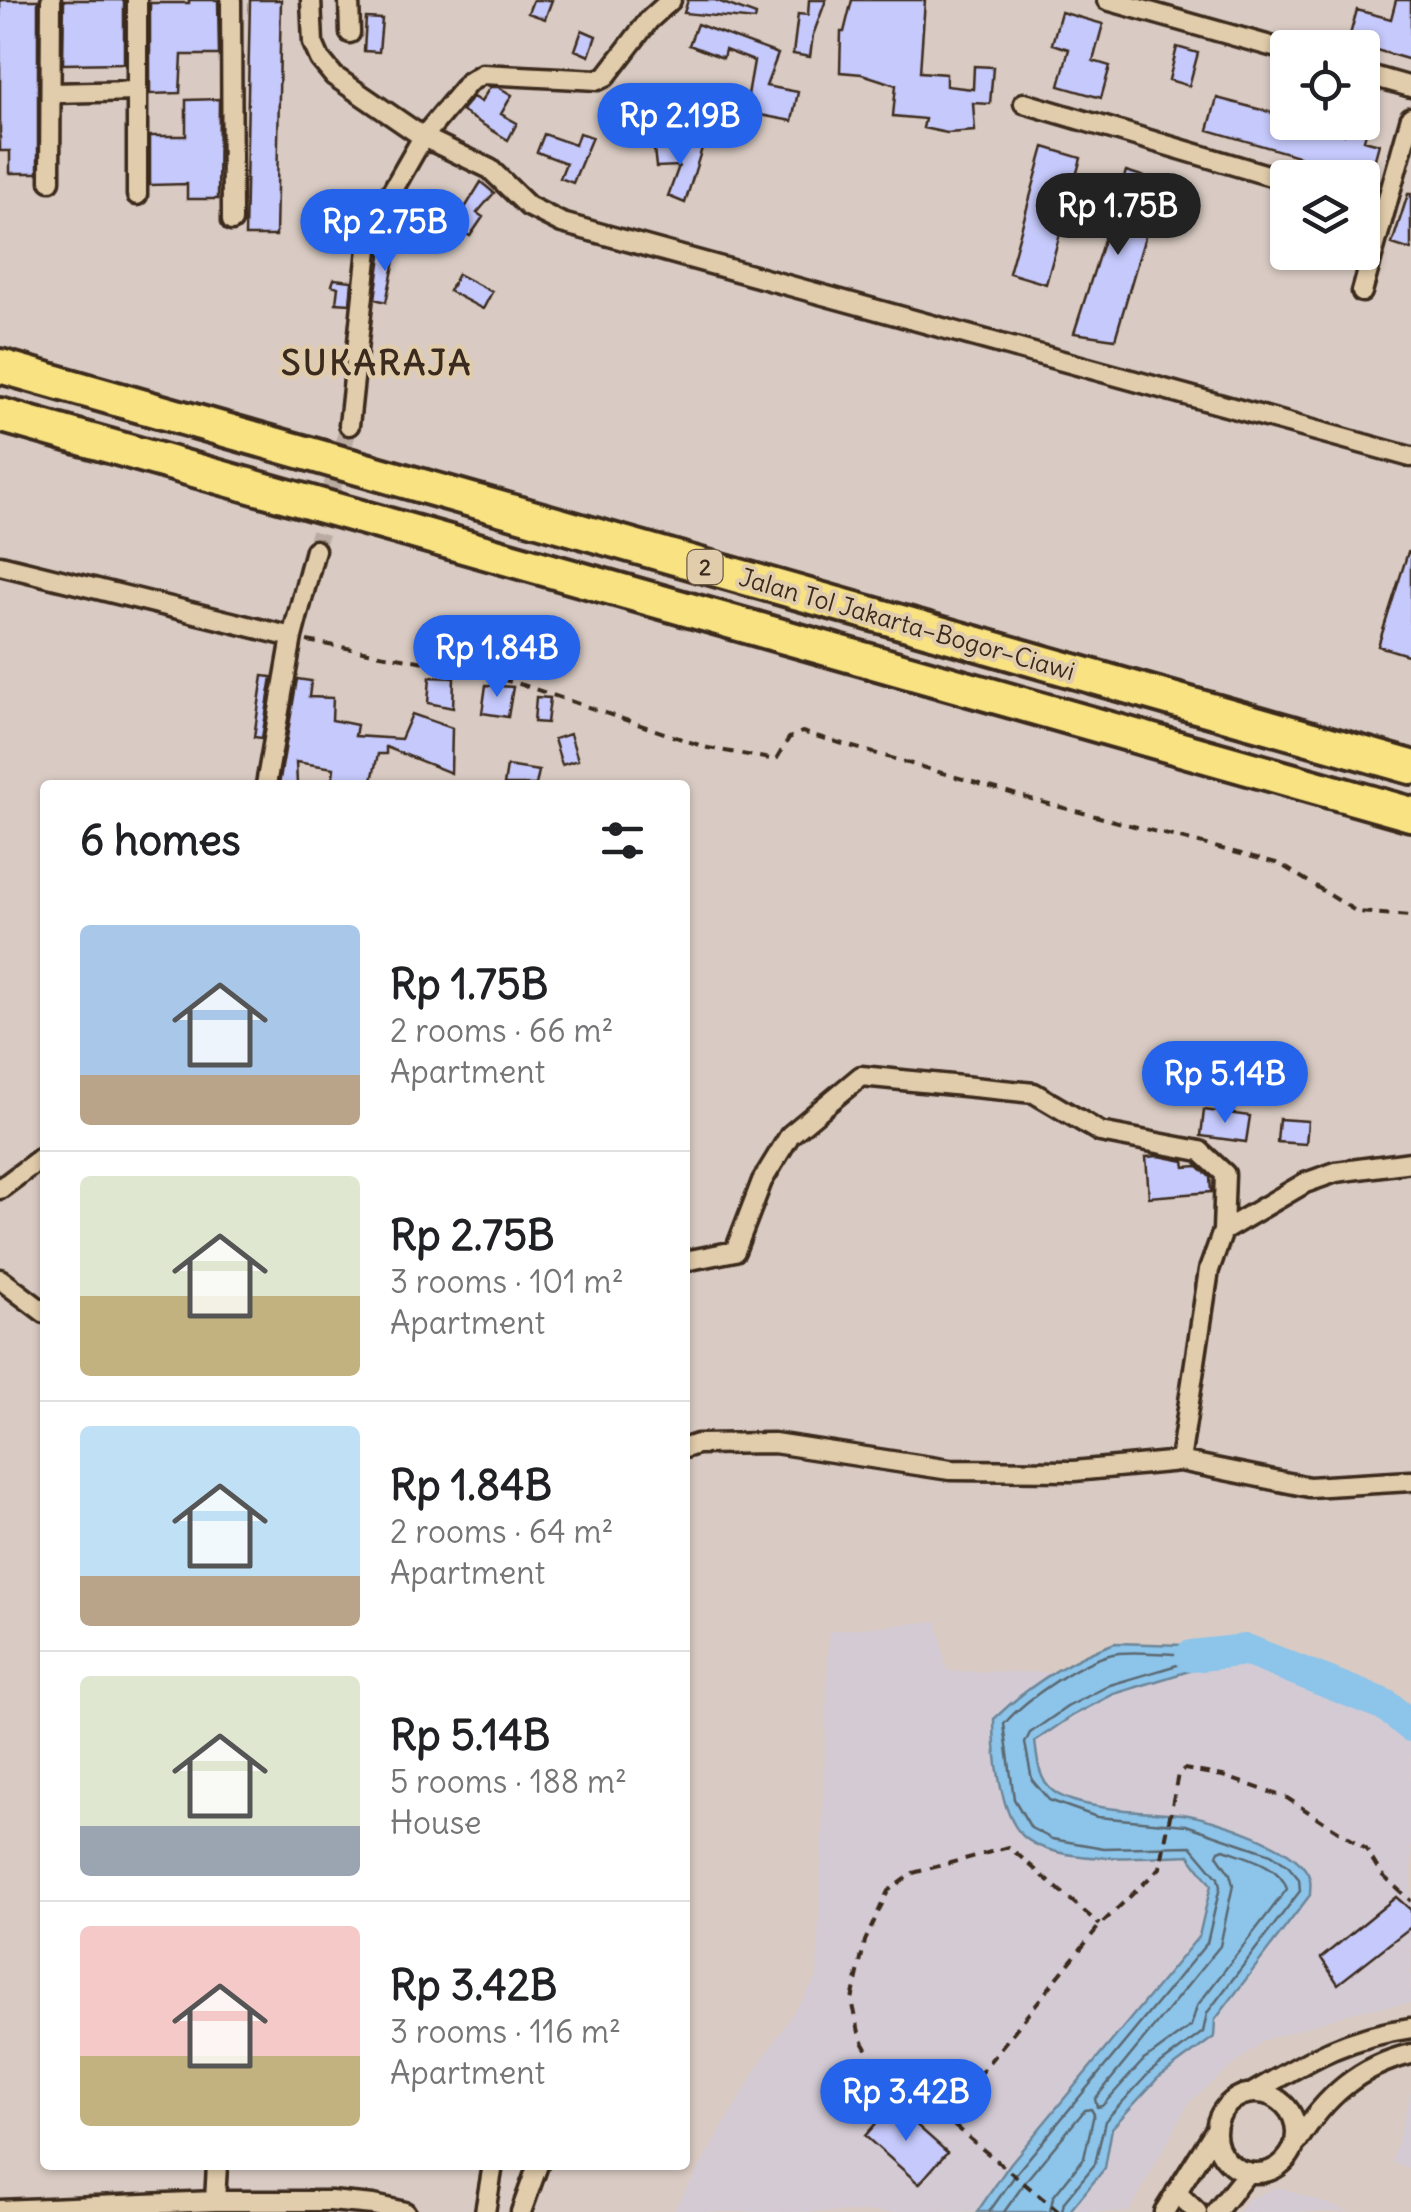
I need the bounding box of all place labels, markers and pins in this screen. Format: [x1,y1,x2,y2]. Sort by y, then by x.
pin: Rp 2.19B [577,83,783,168]
pin: Rp 1.75B [1015,173,1221,258]
pin: Rp 2.75B [282,189,488,274]
pin: Rp 1.84B [394,615,600,700]
pin: Rp 5.14B [1122,1041,1328,1126]
pin: Rp 3.42B [803,2059,1009,2144]

